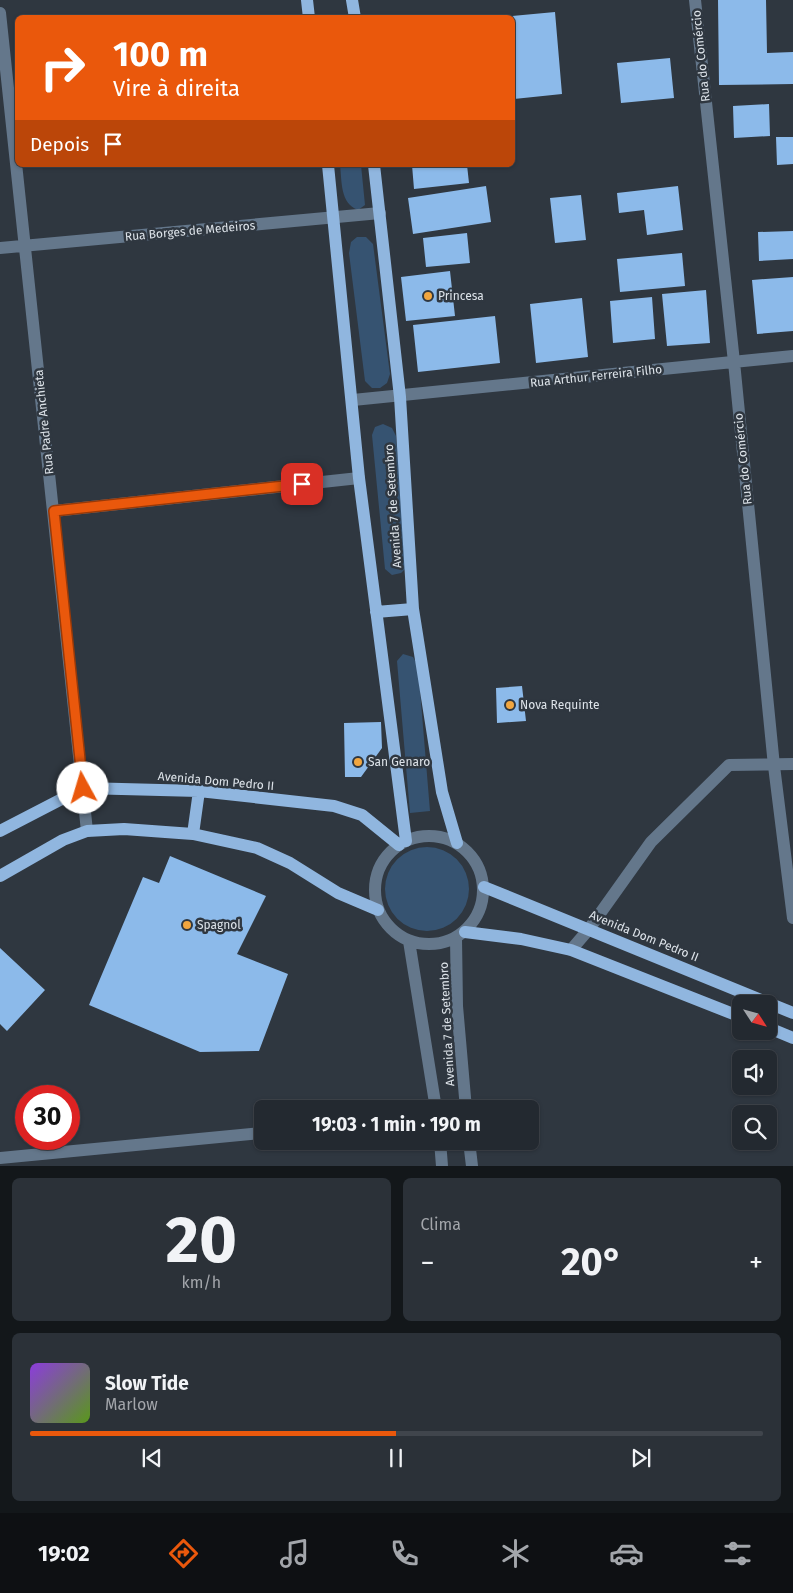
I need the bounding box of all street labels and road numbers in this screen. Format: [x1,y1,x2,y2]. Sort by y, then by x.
street label: Rua do Comércio [689,10,713,102]
street label: Rua Borges de Medeiros [124,218,256,244]
street label: Rua Arthur Ferreira Filho [529,362,663,390]
street label: Rua Padre Anchieta [32,369,56,475]
street label: Rua do Comércio [731,413,755,505]
street label: Avenida 7 de Setembro [382,443,404,569]
street label: Avenida Dom Pedro II [157,769,275,793]
street label: Avenida Dom Pedro II [587,908,701,964]
street label: Avenida 7 de Setembro [437,961,457,1087]

